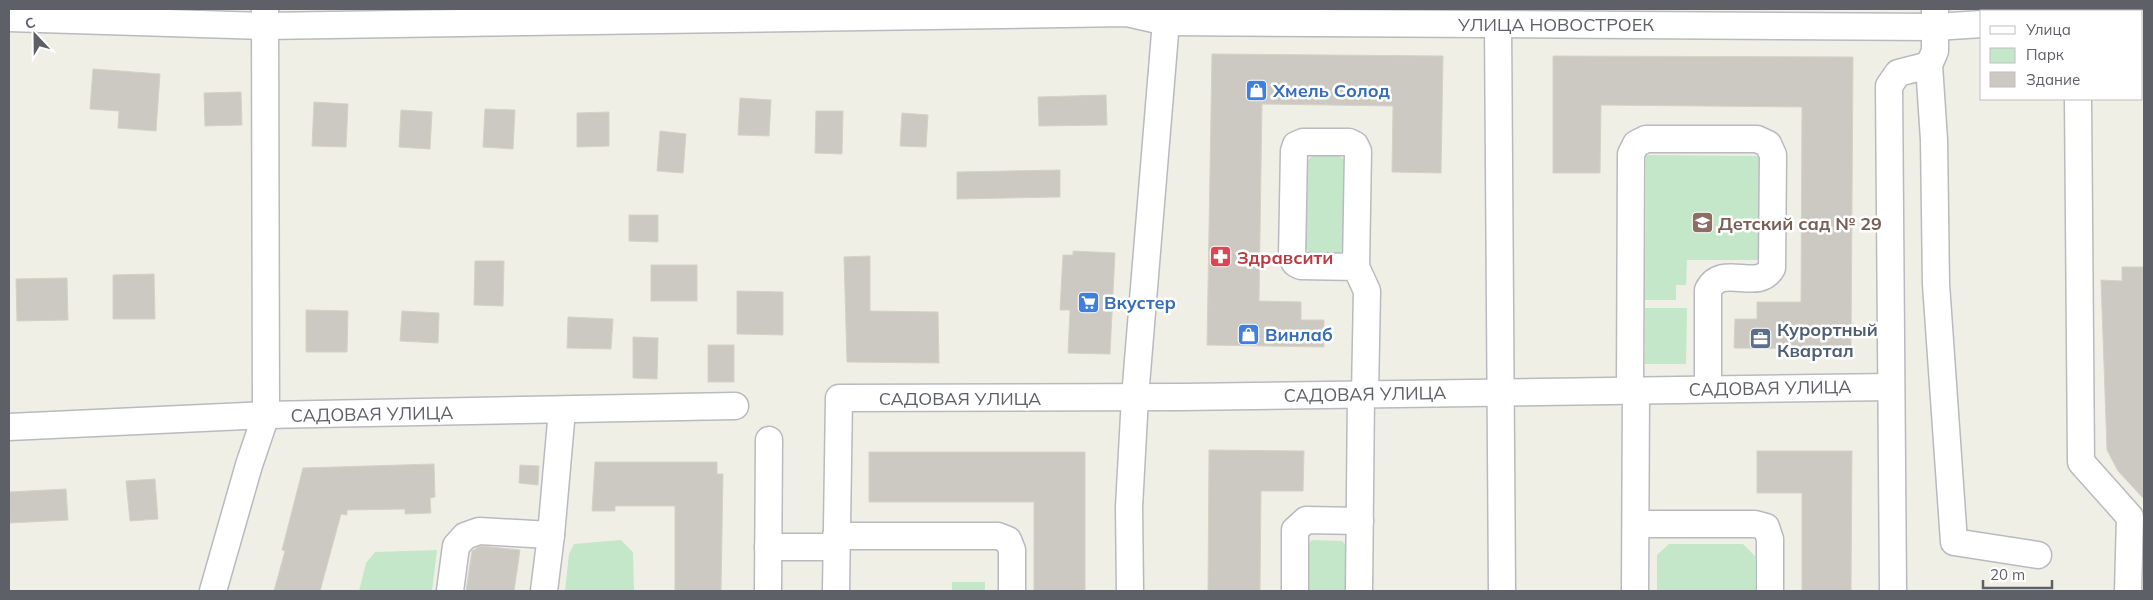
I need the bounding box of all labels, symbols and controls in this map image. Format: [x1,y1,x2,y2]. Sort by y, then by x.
north arrow [10,10,60,60]
legend [1980,10,2143,100]
text: С [22,13,38,33]
street label: УЛИЦА НОВОСТРОЕК [1457,13,1654,36]
text: Улица [2025,20,2071,39]
text: Парк [2026,45,2065,64]
text: Здание [2026,70,2080,89]
shop icon: Хмель Солод [1245,78,1269,102]
place label: Хмель Солод [1272,79,1391,102]
school or university icon: Детский сад № 29 [1690,211,1714,235]
place label: Детский сад № 29 [1718,212,1882,235]
pharmacy icon: Здравсити [1209,245,1233,269]
place label: Здравсити [1237,246,1333,269]
supermarket icon: Вкустер [1076,290,1100,314]
place label: Вкустер [1104,291,1176,314]
place label: Курортный Квартал [1777,318,1878,362]
shop icon: Винлаб [1237,322,1261,346]
place label: Винлаб [1265,323,1333,346]
office icon: Курортный Квартал [1749,327,1773,351]
street label: САДОВАЯ УЛИЦА [1688,375,1852,401]
street label: САДОВАЯ УЛИЦА [1283,381,1447,407]
street label: САДОВАЯ УЛИЦА [879,387,1041,410]
street label: САДОВАЯ УЛИЦА [290,401,454,427]
scale bar [1983,558,2052,590]
text: 20 m [1990,565,2025,584]

